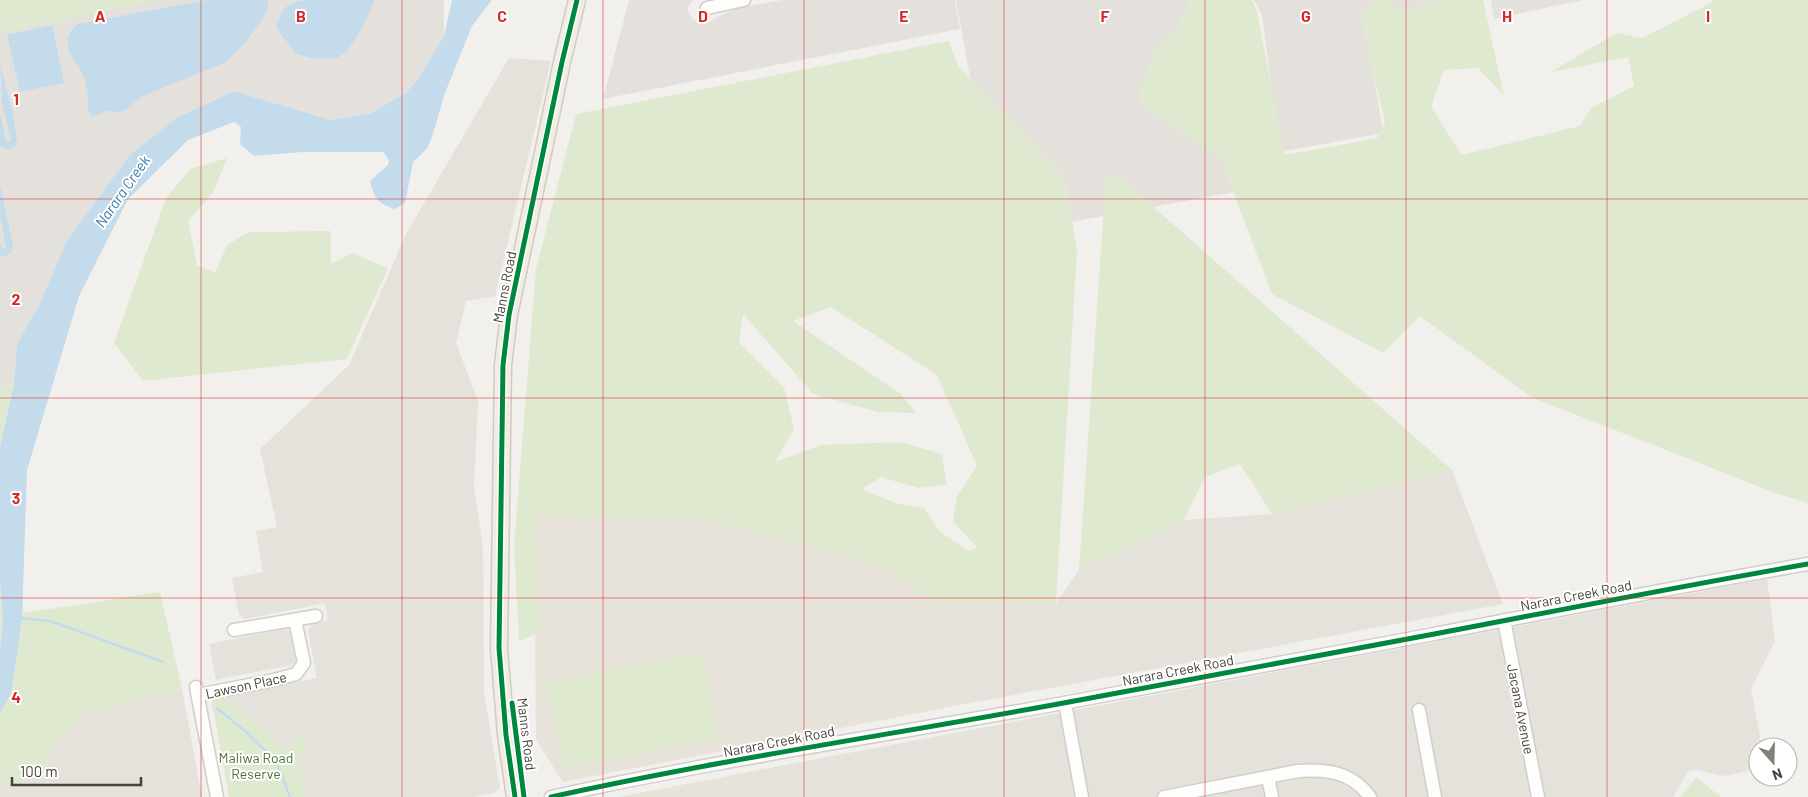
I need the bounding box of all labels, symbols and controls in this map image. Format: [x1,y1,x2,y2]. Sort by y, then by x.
text: A [95,6,106,25]
text: B [296,6,306,25]
text: C [497,6,507,25]
text: D [698,6,708,25]
text: E [899,6,909,25]
text: F [1101,6,1110,25]
text: G [1301,6,1311,25]
text: H [1502,6,1512,25]
text: I [1706,6,1710,25]
text: 1 [13,89,19,108]
water label: Narara Creek [91,151,154,230]
street label: Manns Road [489,250,519,324]
text: 2 [12,289,21,308]
text: 3 [12,488,20,507]
street label: Narara Creek Road [1519,576,1633,614]
street label: Narara Creek Road [1121,651,1235,689]
street label: Jacana Avenue [1504,662,1538,756]
street label: Lawson Place [204,668,288,702]
text: 4 [11,687,21,706]
street label: Manns Road [514,697,540,771]
street label: Narara Creek Road [722,722,836,760]
north arrow [1748,737,1798,787]
park label: Maliwa Road Reserve [219,749,293,782]
scale bar [12,754,141,786]
text: 100 m [20,762,58,780]
text: N [1770,765,1785,784]

